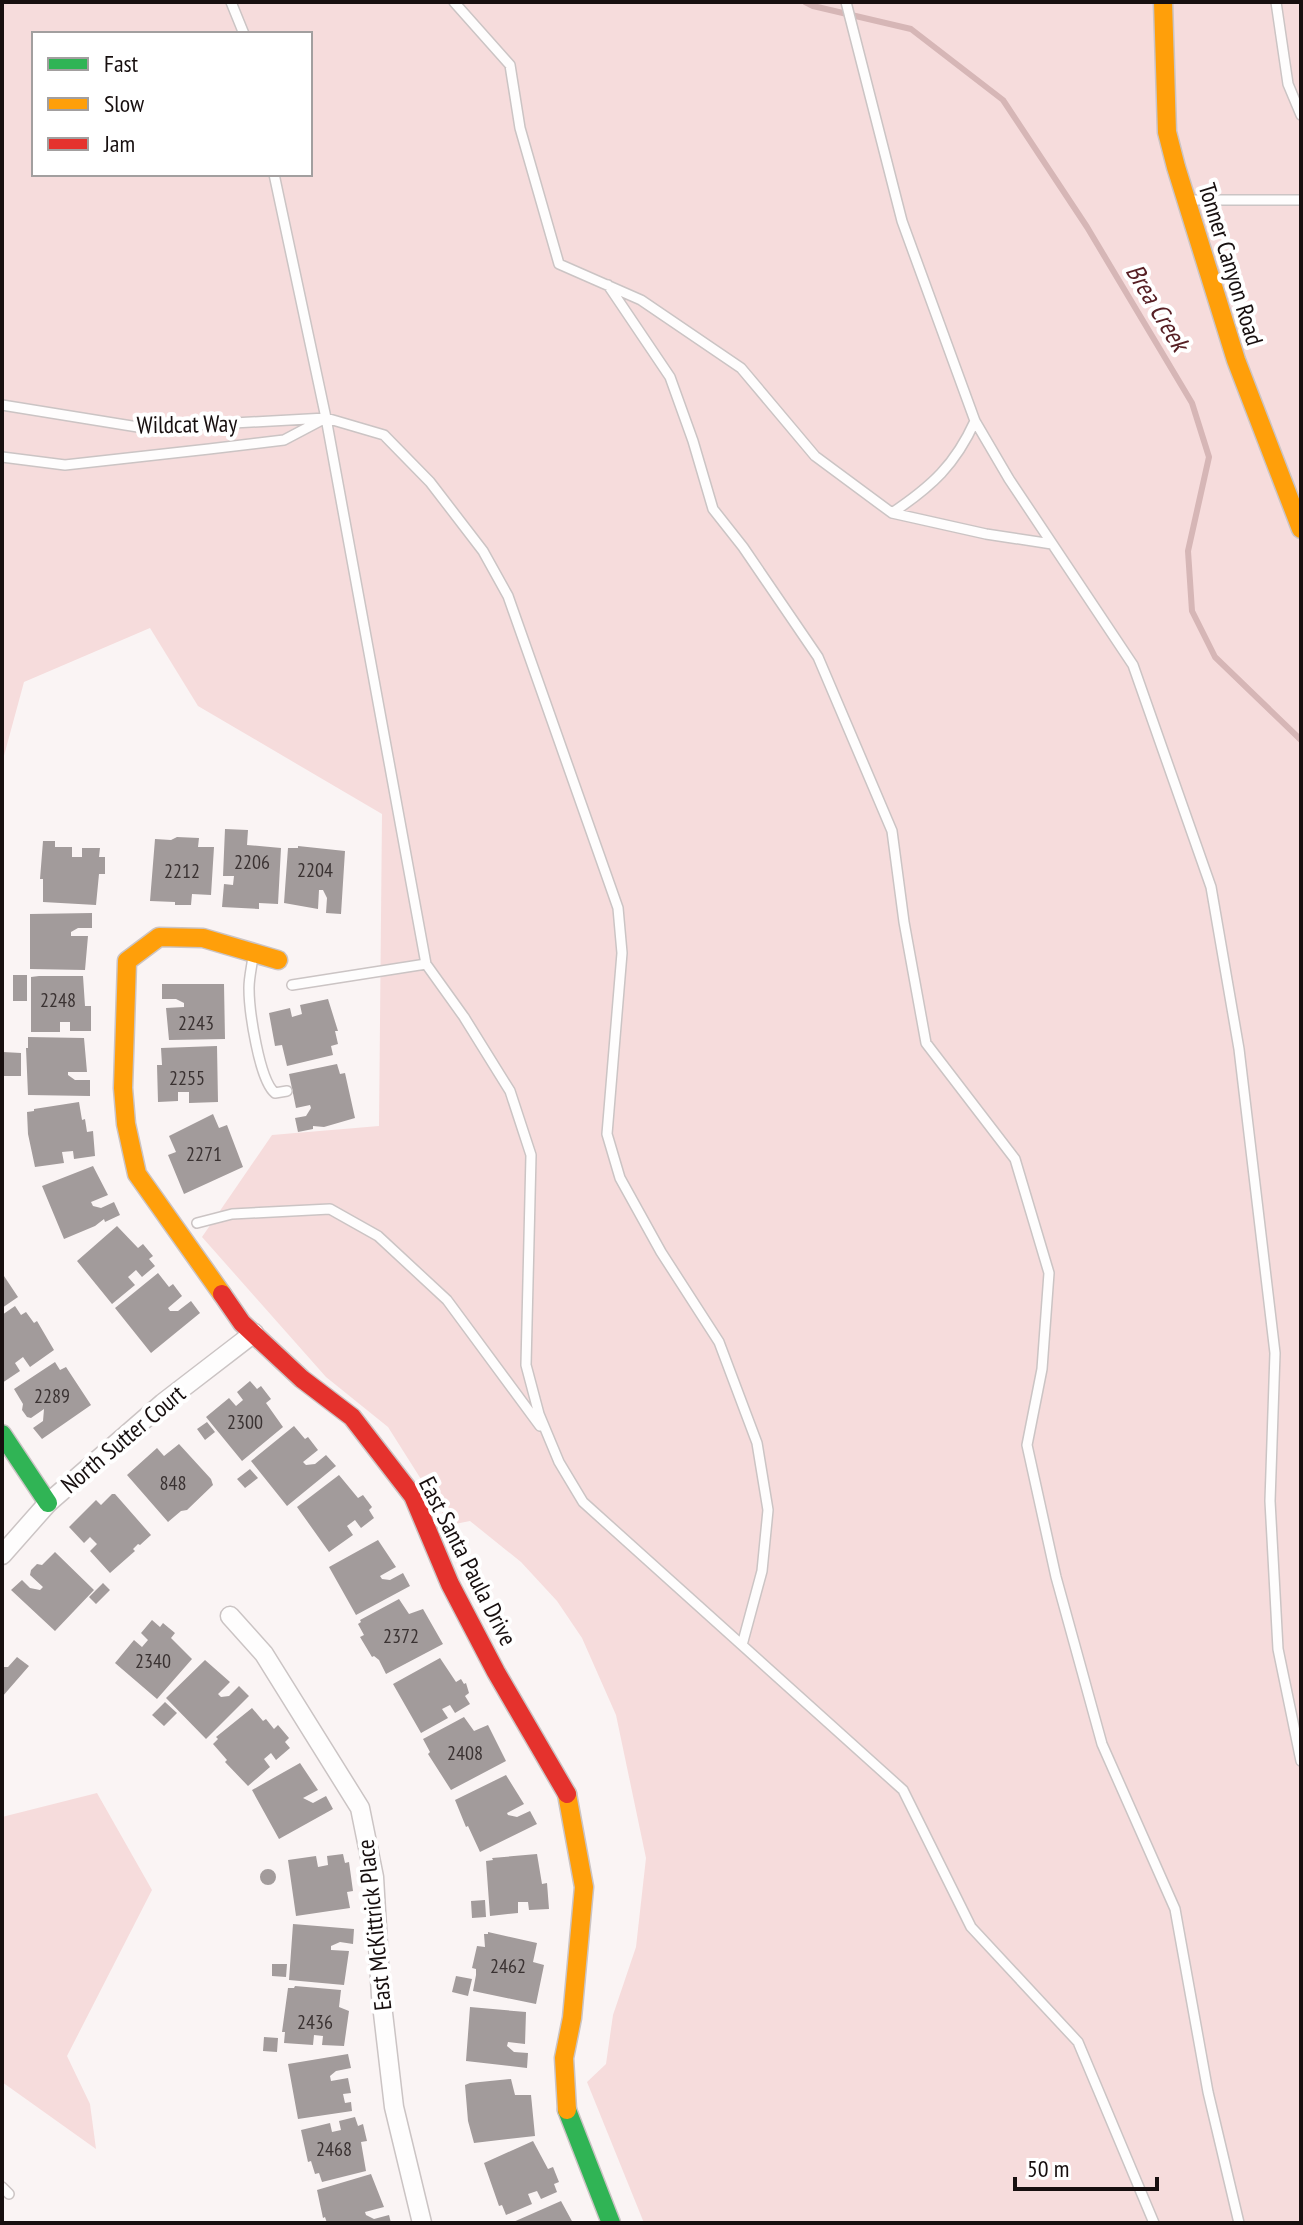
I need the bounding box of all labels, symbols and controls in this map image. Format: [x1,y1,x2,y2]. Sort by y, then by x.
legend [32,32,312,176]
text: Fast [104,48,139,79]
text: Slow [104,88,145,119]
text: Jam [103,128,135,159]
street label: Tonner Canyon Road [1192,179,1270,349]
water label: Brea Creek [1119,257,1198,359]
street label: Wildcat Way [136,408,238,440]
house number: 2206 [234,849,270,875]
house number: 2204 [297,857,333,883]
house number: 2212 [164,858,200,884]
house number: 2248 [40,987,76,1013]
house number: 2243 [178,1010,214,1036]
house number: 2255 [169,1065,205,1091]
house number: 2271 [186,1141,222,1167]
street label: North Sutter Court [55,1378,192,1500]
house number: 2289 [34,1383,70,1409]
house number: 2300 [227,1409,263,1435]
house number: 848 [160,1470,187,1496]
street label: East Santa Paula Drive [412,1471,524,1651]
house number: 2372 [383,1623,419,1649]
house number: 2340 [135,1648,171,1674]
house number: 2408 [447,1740,483,1766]
street label: East McKittrick Place [350,1838,398,2012]
house number: 2462 [490,1953,526,1979]
house number: 2436 [297,2009,333,2035]
house number: 2468 [316,2136,352,2162]
scale bar [1015,2141,1157,2191]
text: 50 m [1027,2153,1069,2184]

